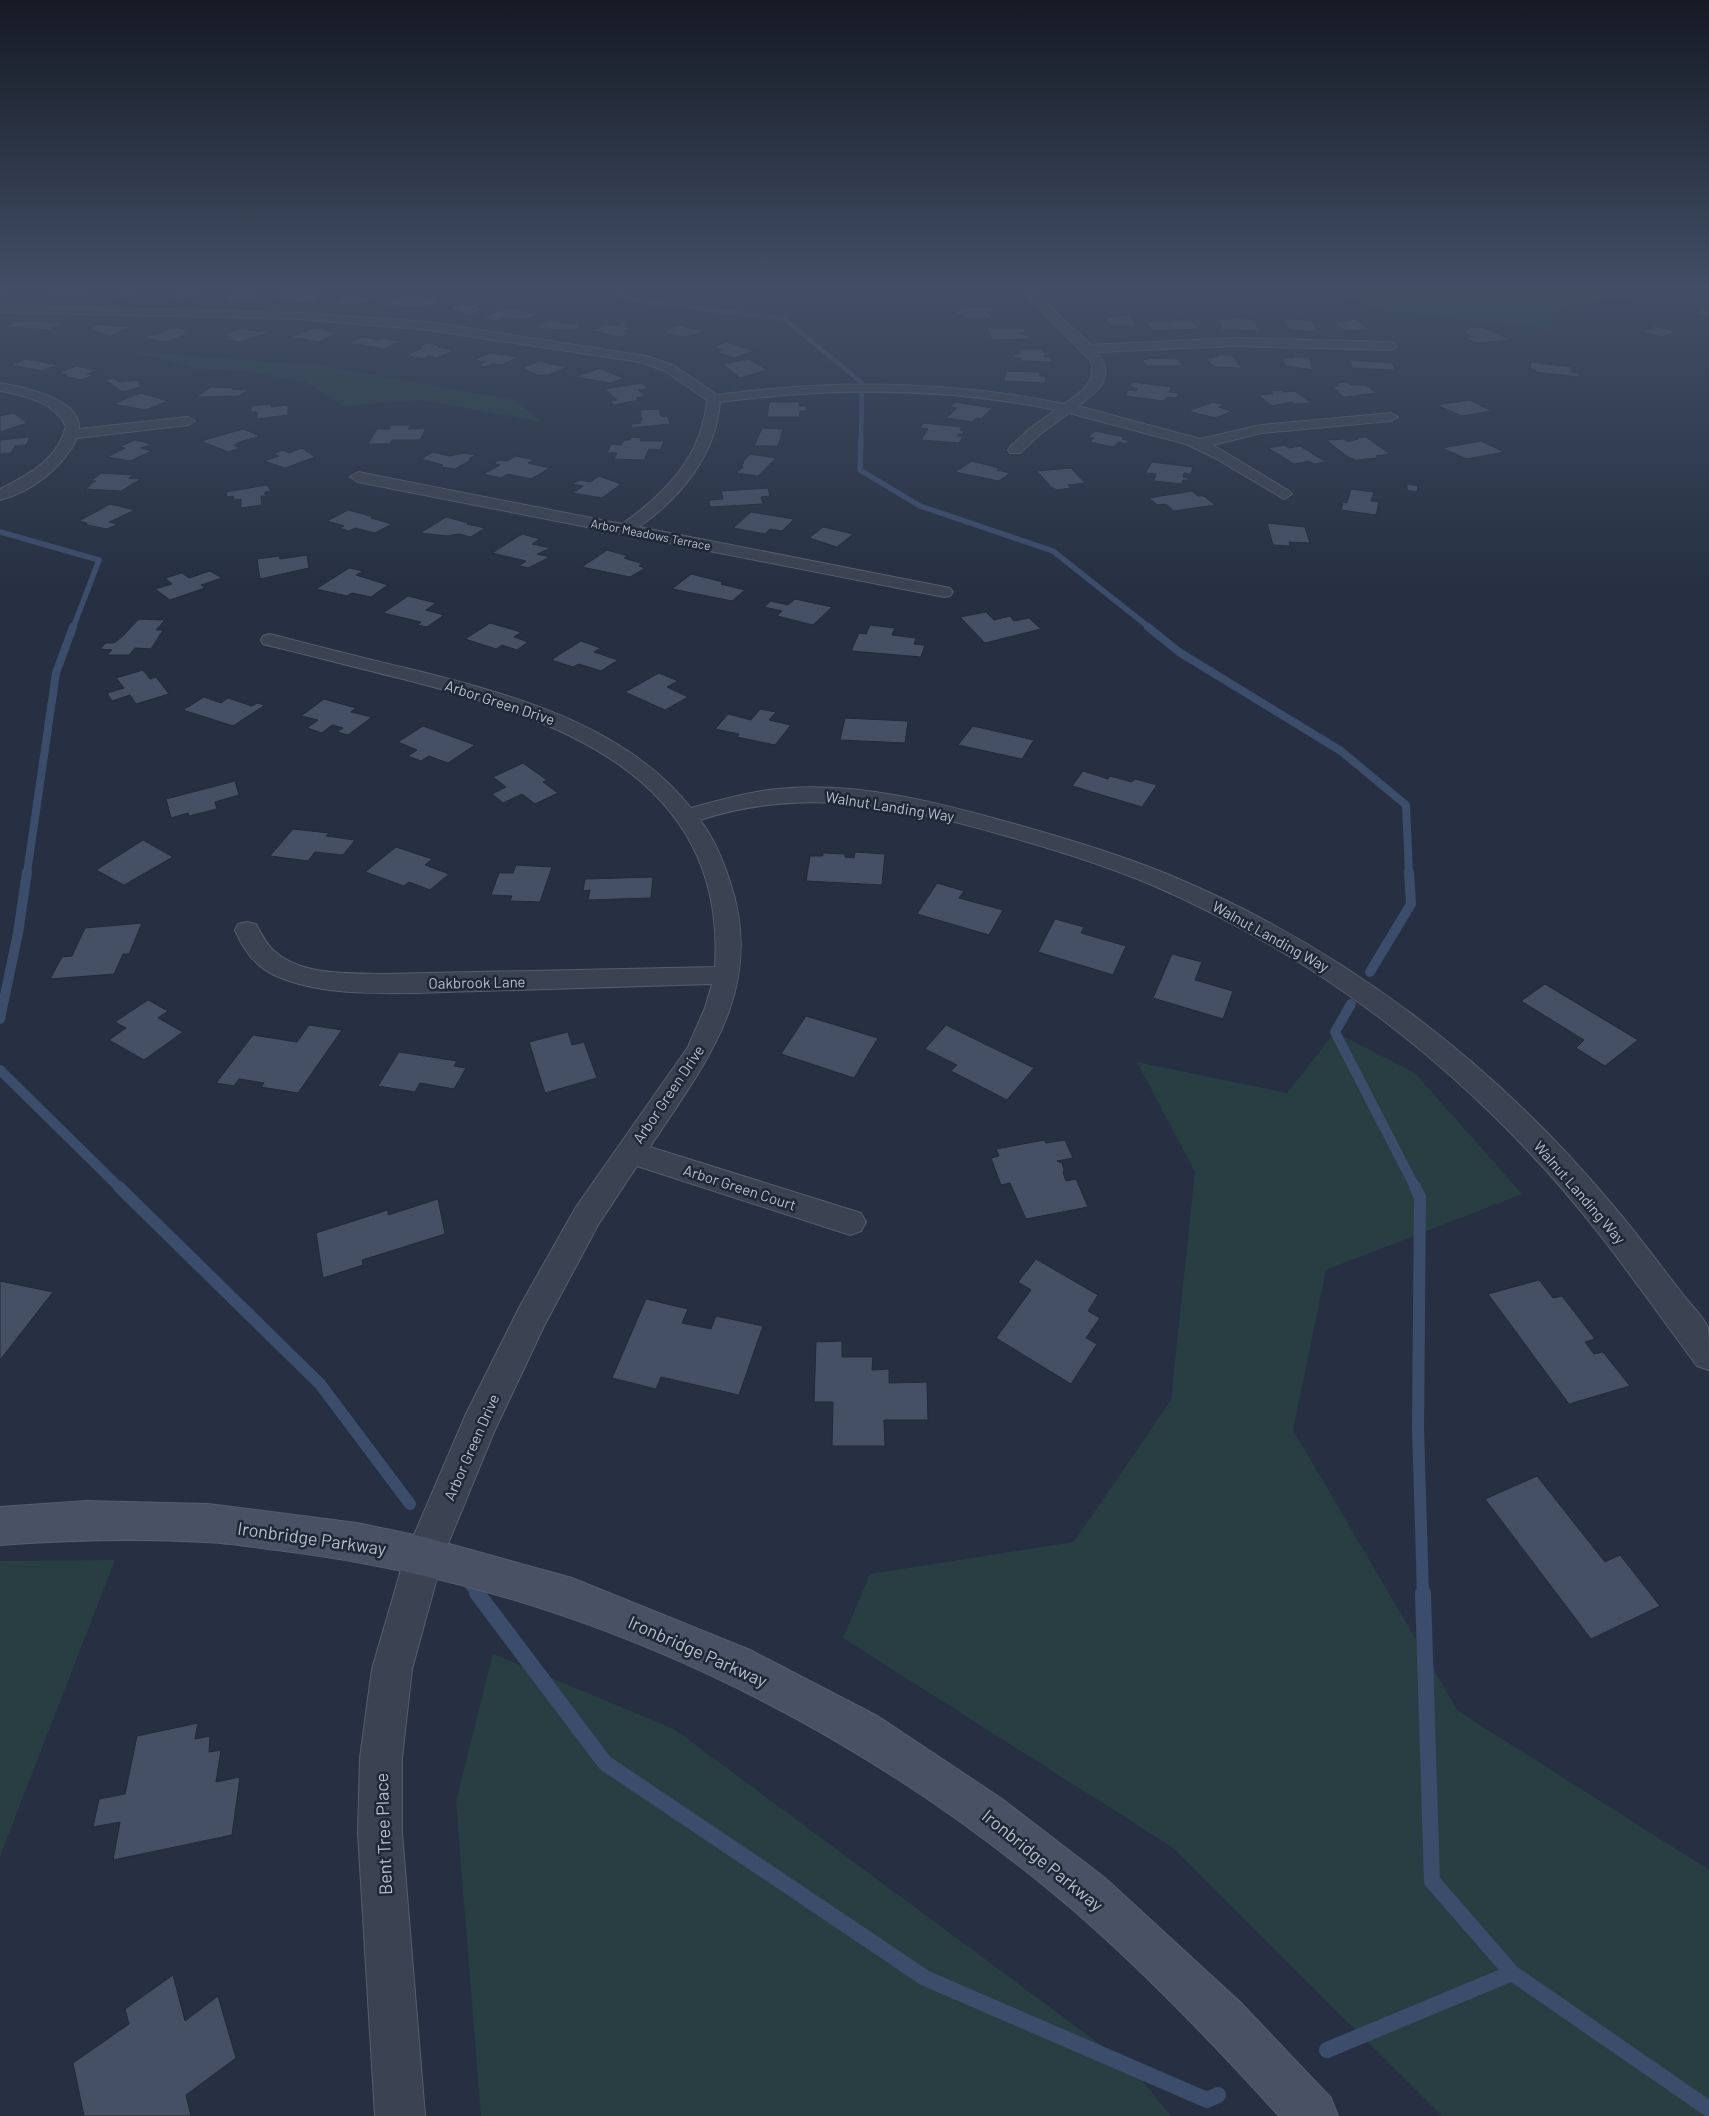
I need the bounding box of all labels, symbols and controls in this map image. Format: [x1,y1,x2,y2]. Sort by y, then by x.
street label: Arbor Meadows Terrace [590,516,712,552]
street label: Arbor Green Drive [443,676,557,728]
street label: Walnut Landing Way [824,787,956,825]
street label: Walnut Landing Way [1210,897,1332,976]
street label: Oakbrook Lane [428,972,526,992]
street label: Arbor Green Drive [629,1042,707,1146]
street label: Walnut Landing Way [1530,1137,1630,1247]
street label: Arbor Green Court [681,1160,799,1214]
street label: Arbor Green Drive [440,1391,502,1503]
street label: Ironbridge Parkway [236,1517,388,1559]
street label: Ironbridge Parkway [625,1610,771,1692]
street label: Bent Tree Place [370,1773,396,1895]
street label: Ironbridge Parkway [978,1804,1108,1916]

